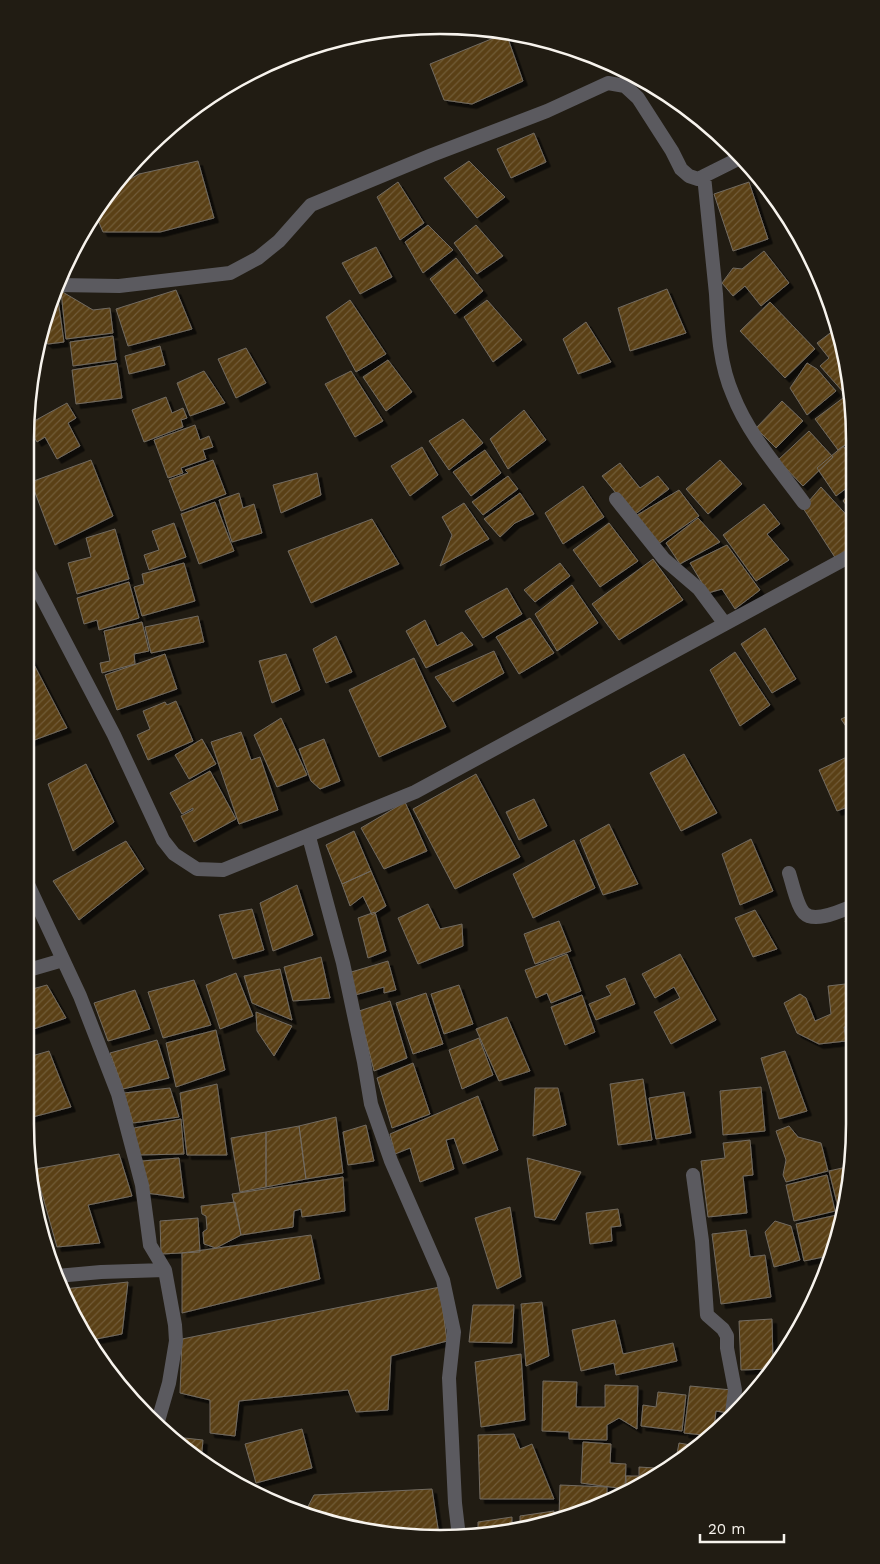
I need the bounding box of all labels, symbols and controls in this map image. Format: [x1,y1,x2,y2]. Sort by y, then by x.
scale bar [700,1512,784,1544]
text: 20 m [708,1520,746,1538]

